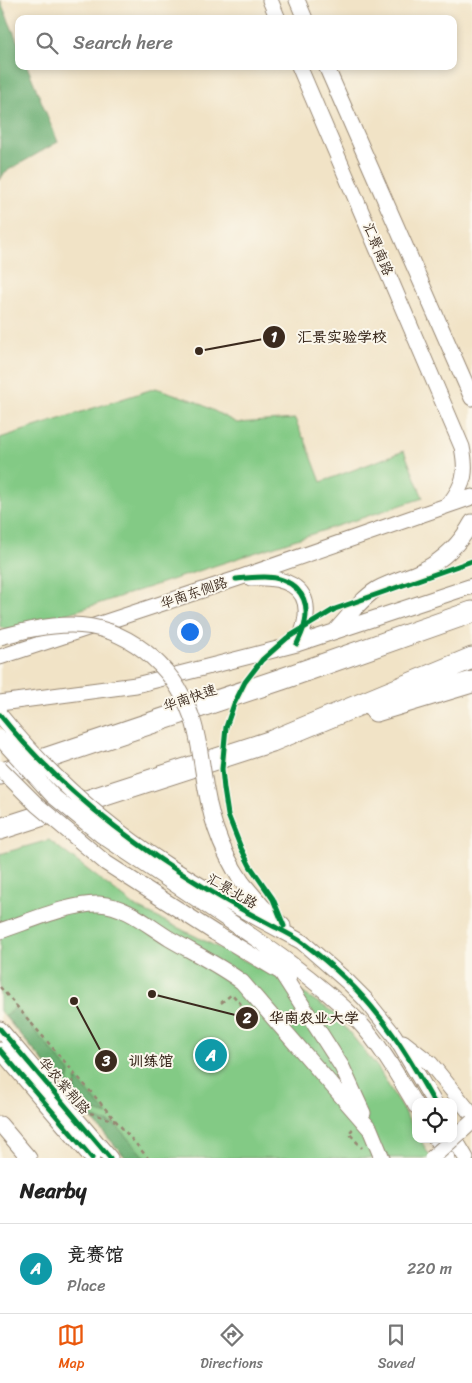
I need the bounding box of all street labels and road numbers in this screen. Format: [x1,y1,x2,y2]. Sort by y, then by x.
street label: 汇景南路 [356,218,400,280]
street label: 华南东侧路 [157,570,231,616]
street label: 华南快速 [159,677,221,719]
street label: 汇景北路 [202,866,262,916]
street label: 华农紫荆路 [32,1051,96,1121]

